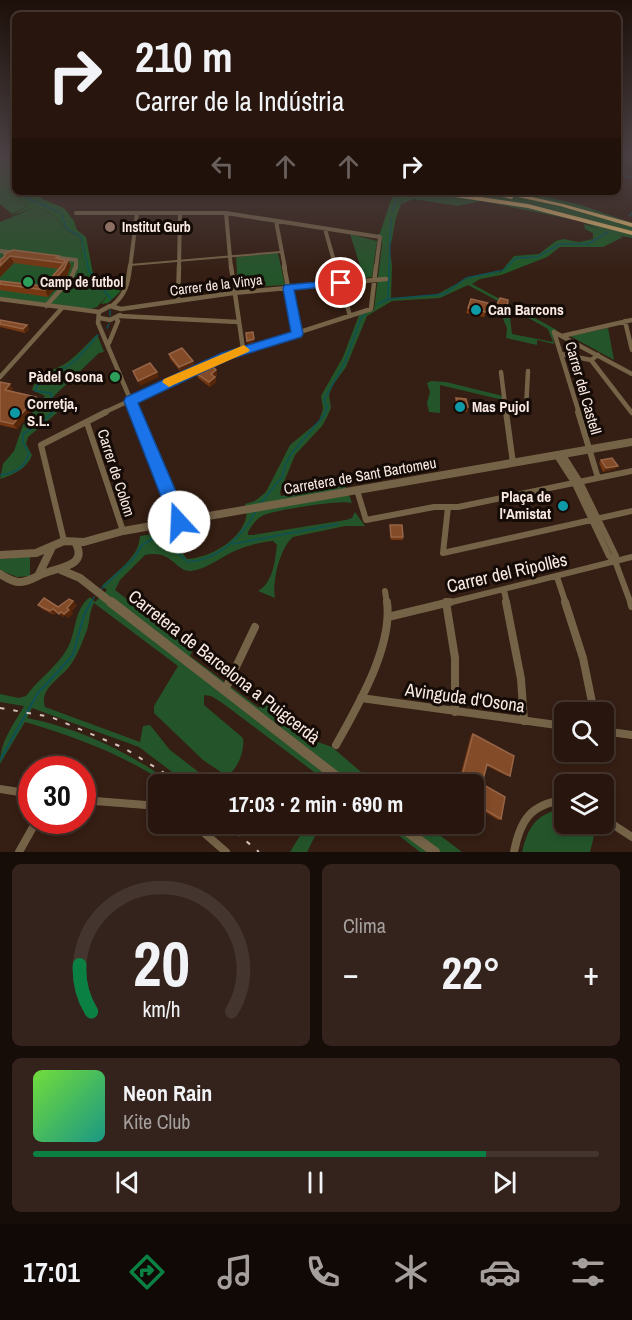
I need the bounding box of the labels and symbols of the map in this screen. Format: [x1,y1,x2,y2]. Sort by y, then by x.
place label: Institut Gurb [122,218,191,236]
marker: Institut Gurb [103,220,117,234]
pin [315,257,366,308]
street label: Carrer de la Vinya [169,270,264,300]
place label: Camp de futbol [40,273,124,291]
marker: Camp de futbol [21,275,35,289]
place label: Can Barcons [488,299,564,320]
marker: Can Barcons [469,303,483,317]
street label: Carrer del Castell [560,339,607,437]
place label: Pàdel Osona [28,366,103,387]
marker: Pàdel Osona [108,370,122,384]
place label: Corretja, S.L. [27,393,78,431]
place label: Mas Pujol [472,396,529,417]
marker: Mas Pujol [453,400,467,414]
marker: Corretja, S.L. [8,406,22,420]
street label: Carrer de Colom [92,426,141,519]
street label: Carretera de Sant Bartomeu [282,452,438,499]
place label: Plaça de l'Amistat [500,486,551,524]
position arrow [147,490,211,554]
marker: Plaça de l'Amistat [556,499,570,513]
street label: Carrer del Ripollès [444,546,570,599]
street label: Carretera de Barcelona a Puigcerdà [123,584,325,749]
street label: Avinguda d'Osona [403,677,527,718]
speed limit sign: 30 [18,756,96,834]

